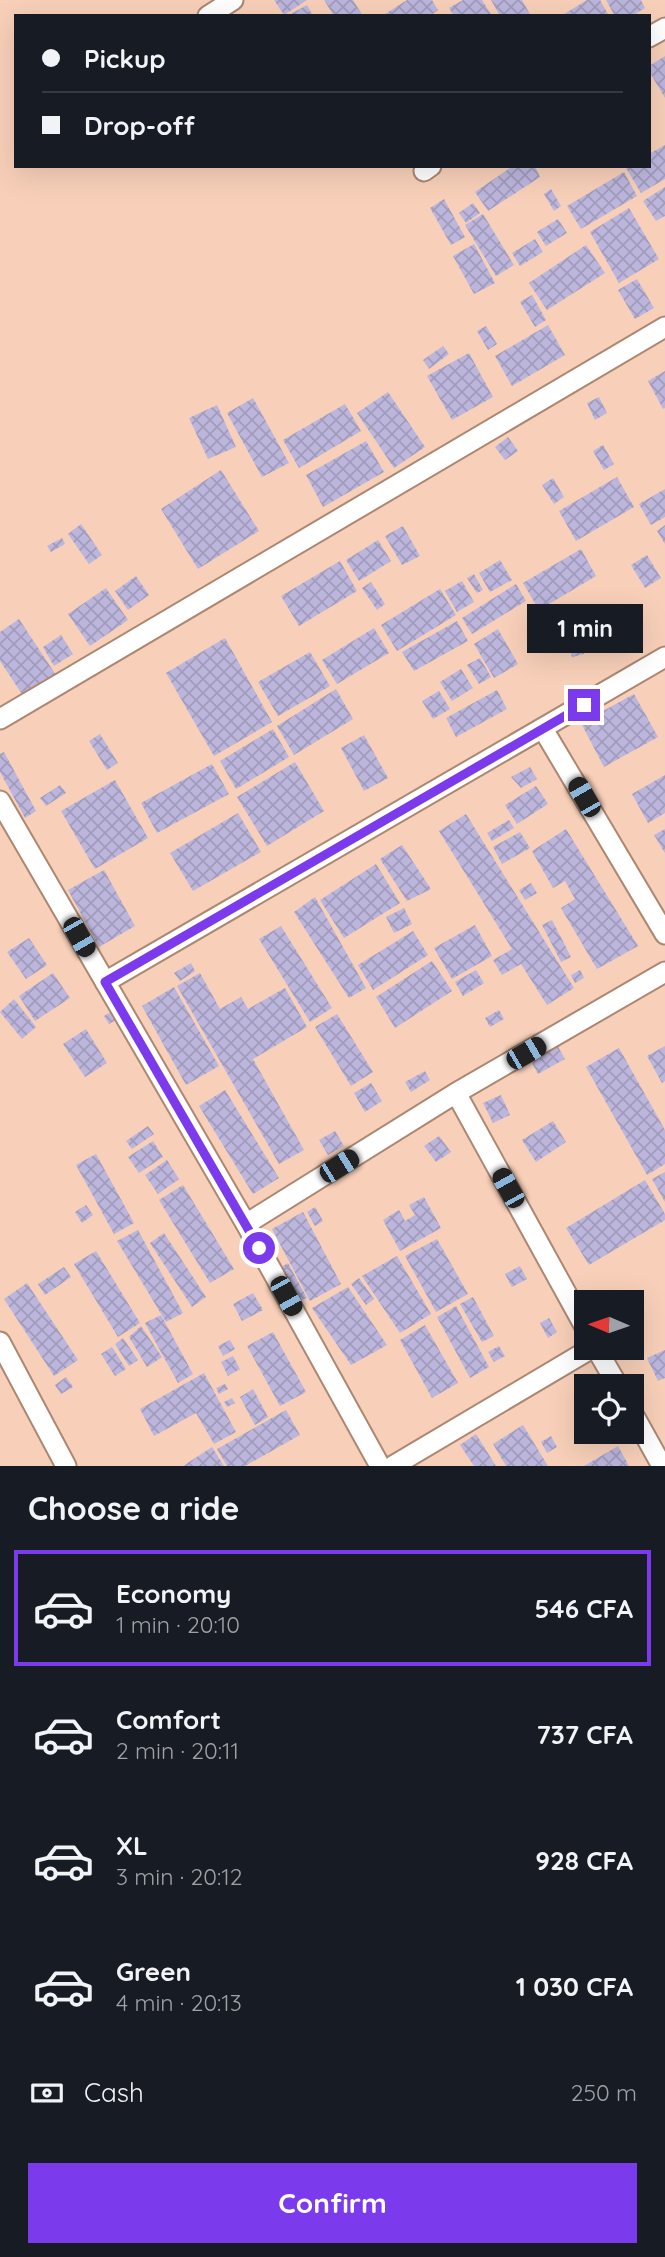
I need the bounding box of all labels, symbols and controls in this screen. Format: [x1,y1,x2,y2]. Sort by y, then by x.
text: Pickup [84,42,166,75]
text: Drop-off [84,109,195,142]
callout: 1 min [526,604,642,652]
text: 1 min [557,614,613,643]
route end [568,689,600,721]
car [565,774,604,820]
car [60,914,99,960]
car [503,1033,550,1073]
car [316,1146,363,1186]
car [489,1165,528,1211]
route start [243,1232,275,1264]
car [267,1273,306,1319]
north arrow [574,1290,644,1360]
map controls [574,1290,644,1444]
button: locate [574,1374,644,1444]
text: Choose a ride [28,1488,240,1528]
icon: car [32,1577,95,1640]
text: Economy [116,1577,231,1610]
text: 546 CFA [534,1592,633,1625]
text: 1 min · 20:10 [116,1610,240,1639]
icon: car [32,1703,95,1766]
text: Comfort [116,1703,221,1736]
text: 737 CFA [537,1718,633,1751]
text: 2 min · 20:11 [116,1736,239,1765]
icon: car [32,1829,95,1892]
text: XL [116,1829,148,1862]
text: 928 CFA [535,1844,633,1877]
text: 3 min · 20:12 [116,1862,243,1891]
icon: car [32,1955,95,2018]
text: Green [116,1955,191,1988]
text: 1 030 CFA [516,1970,633,2003]
text: 4 min · 20:13 [116,1988,242,2017]
icon: cash [28,2074,66,2112]
text: Cash [84,2076,144,2109]
text: 250 m [571,2078,637,2107]
button: Confirm [28,2163,637,2243]

